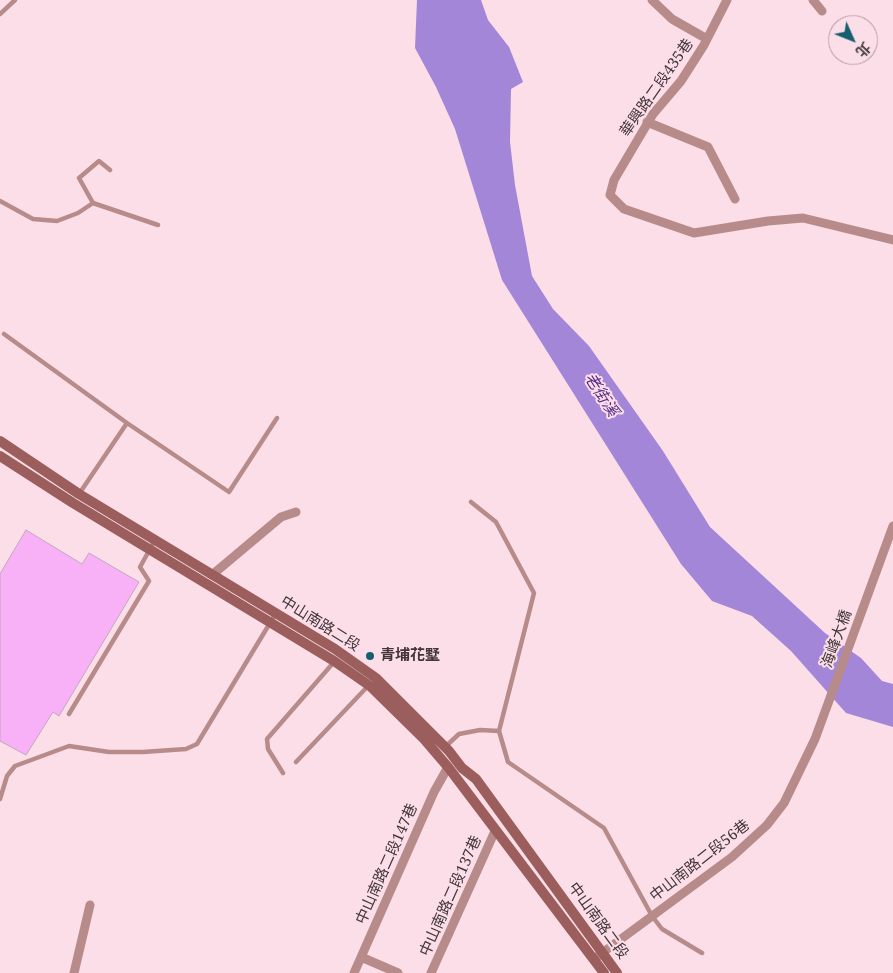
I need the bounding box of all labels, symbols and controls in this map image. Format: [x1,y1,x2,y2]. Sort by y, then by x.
north arrow [828,15,878,65]
street label: 華興路二段435巷 [617,36,697,140]
text: 北 [852,38,875,62]
water label: 老街溪 [580,370,622,420]
street label: 中山南路二段 [277,593,363,655]
street label: 海峰大橋 [818,608,856,670]
place label: 青埔花墅 [380,647,440,665]
marker: 青埔花墅 [364,650,376,662]
street label: 中山南路二段147巷 [352,801,422,927]
street label: 中山南路二段56巷 [646,816,754,906]
street label: 中山南路二段137巷 [416,833,486,959]
street label: 中山南路二段 [564,879,632,963]

